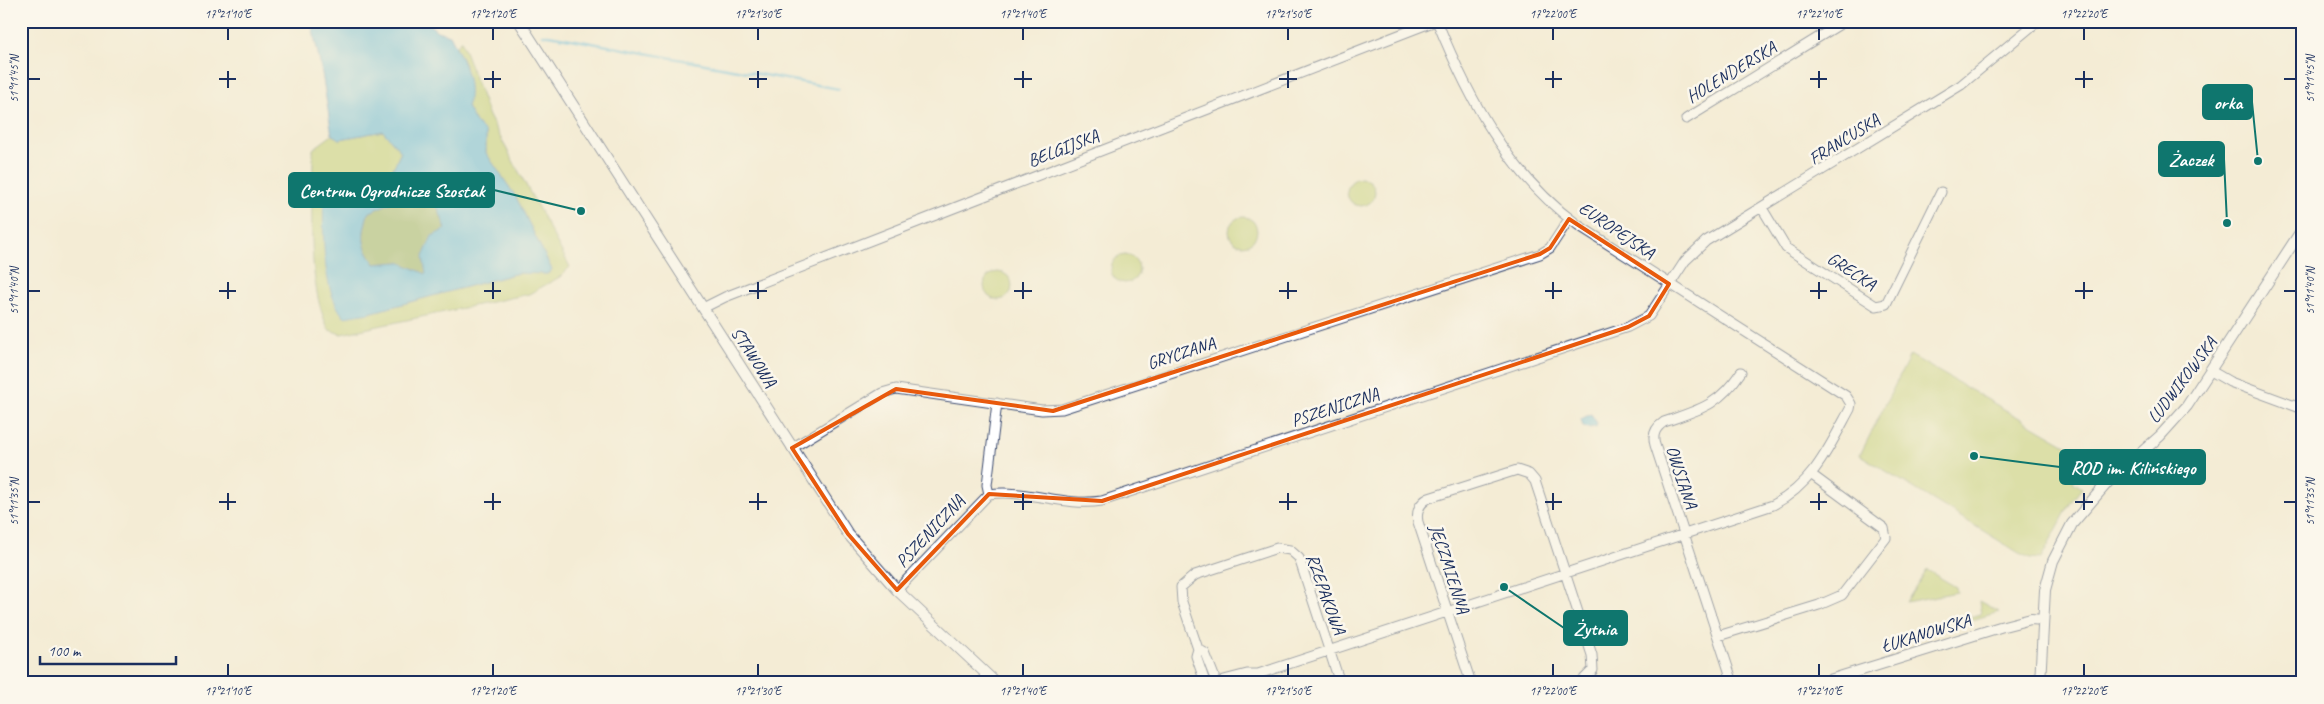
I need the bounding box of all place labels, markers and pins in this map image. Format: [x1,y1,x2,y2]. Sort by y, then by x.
callout: orka [2203,85,2252,119]
callout: Żaczek [2159,142,2224,176]
callout: Centrum Ogrodnicze Szostak [289,173,494,207]
callout: ROD im. Kilińskiego [2060,450,2205,484]
callout: Żytnia [1564,611,1627,645]

